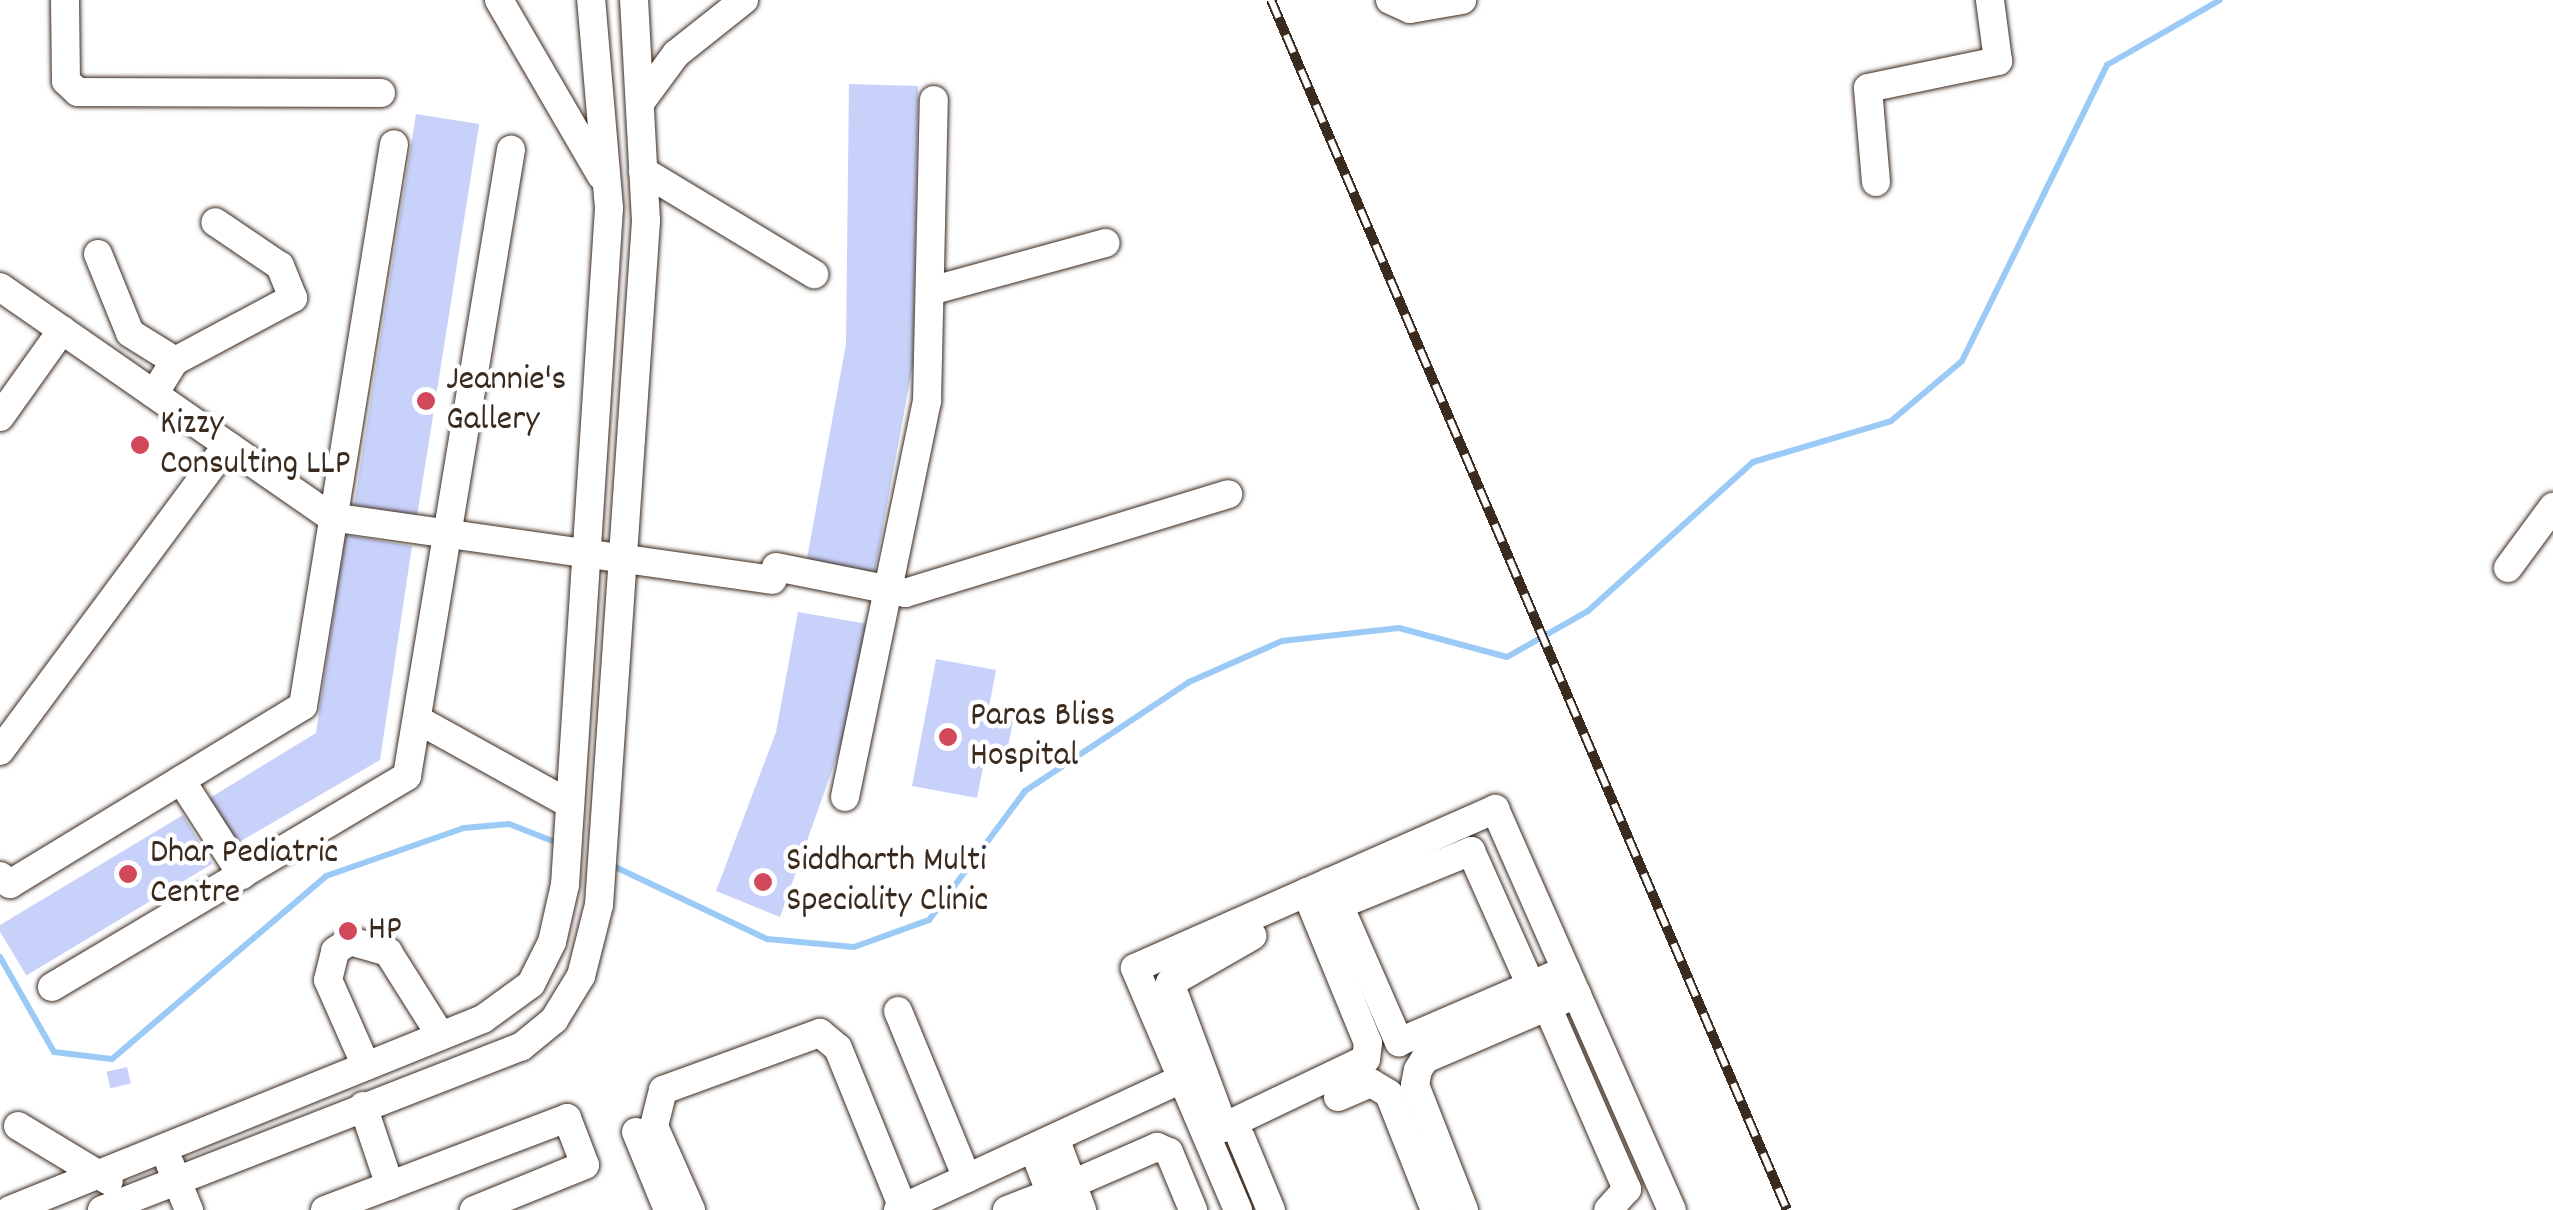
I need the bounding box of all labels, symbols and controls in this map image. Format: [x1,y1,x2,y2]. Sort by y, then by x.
place label: Jeannie's Gallery [446,360,566,442]
marker: Jeannie's Gallery [415,390,437,412]
place label: Kizzy Consulting LLP [160,404,351,486]
marker: Kizzy Consulting LLP [129,434,151,456]
place label: Paras Bliss Hospital [970,696,1115,778]
marker: Paras Bliss Hospital [935,724,961,750]
place label: Dhar Pediatric Centre [150,833,338,915]
place label: Siddharth Multi Speciality Clinic [786,841,988,923]
marker: Dhar Pediatric Centre [115,861,141,887]
marker: Siddharth Multi Speciality Clinic [750,869,776,895]
place label: HP [368,910,402,952]
marker: HP [337,920,359,942]

